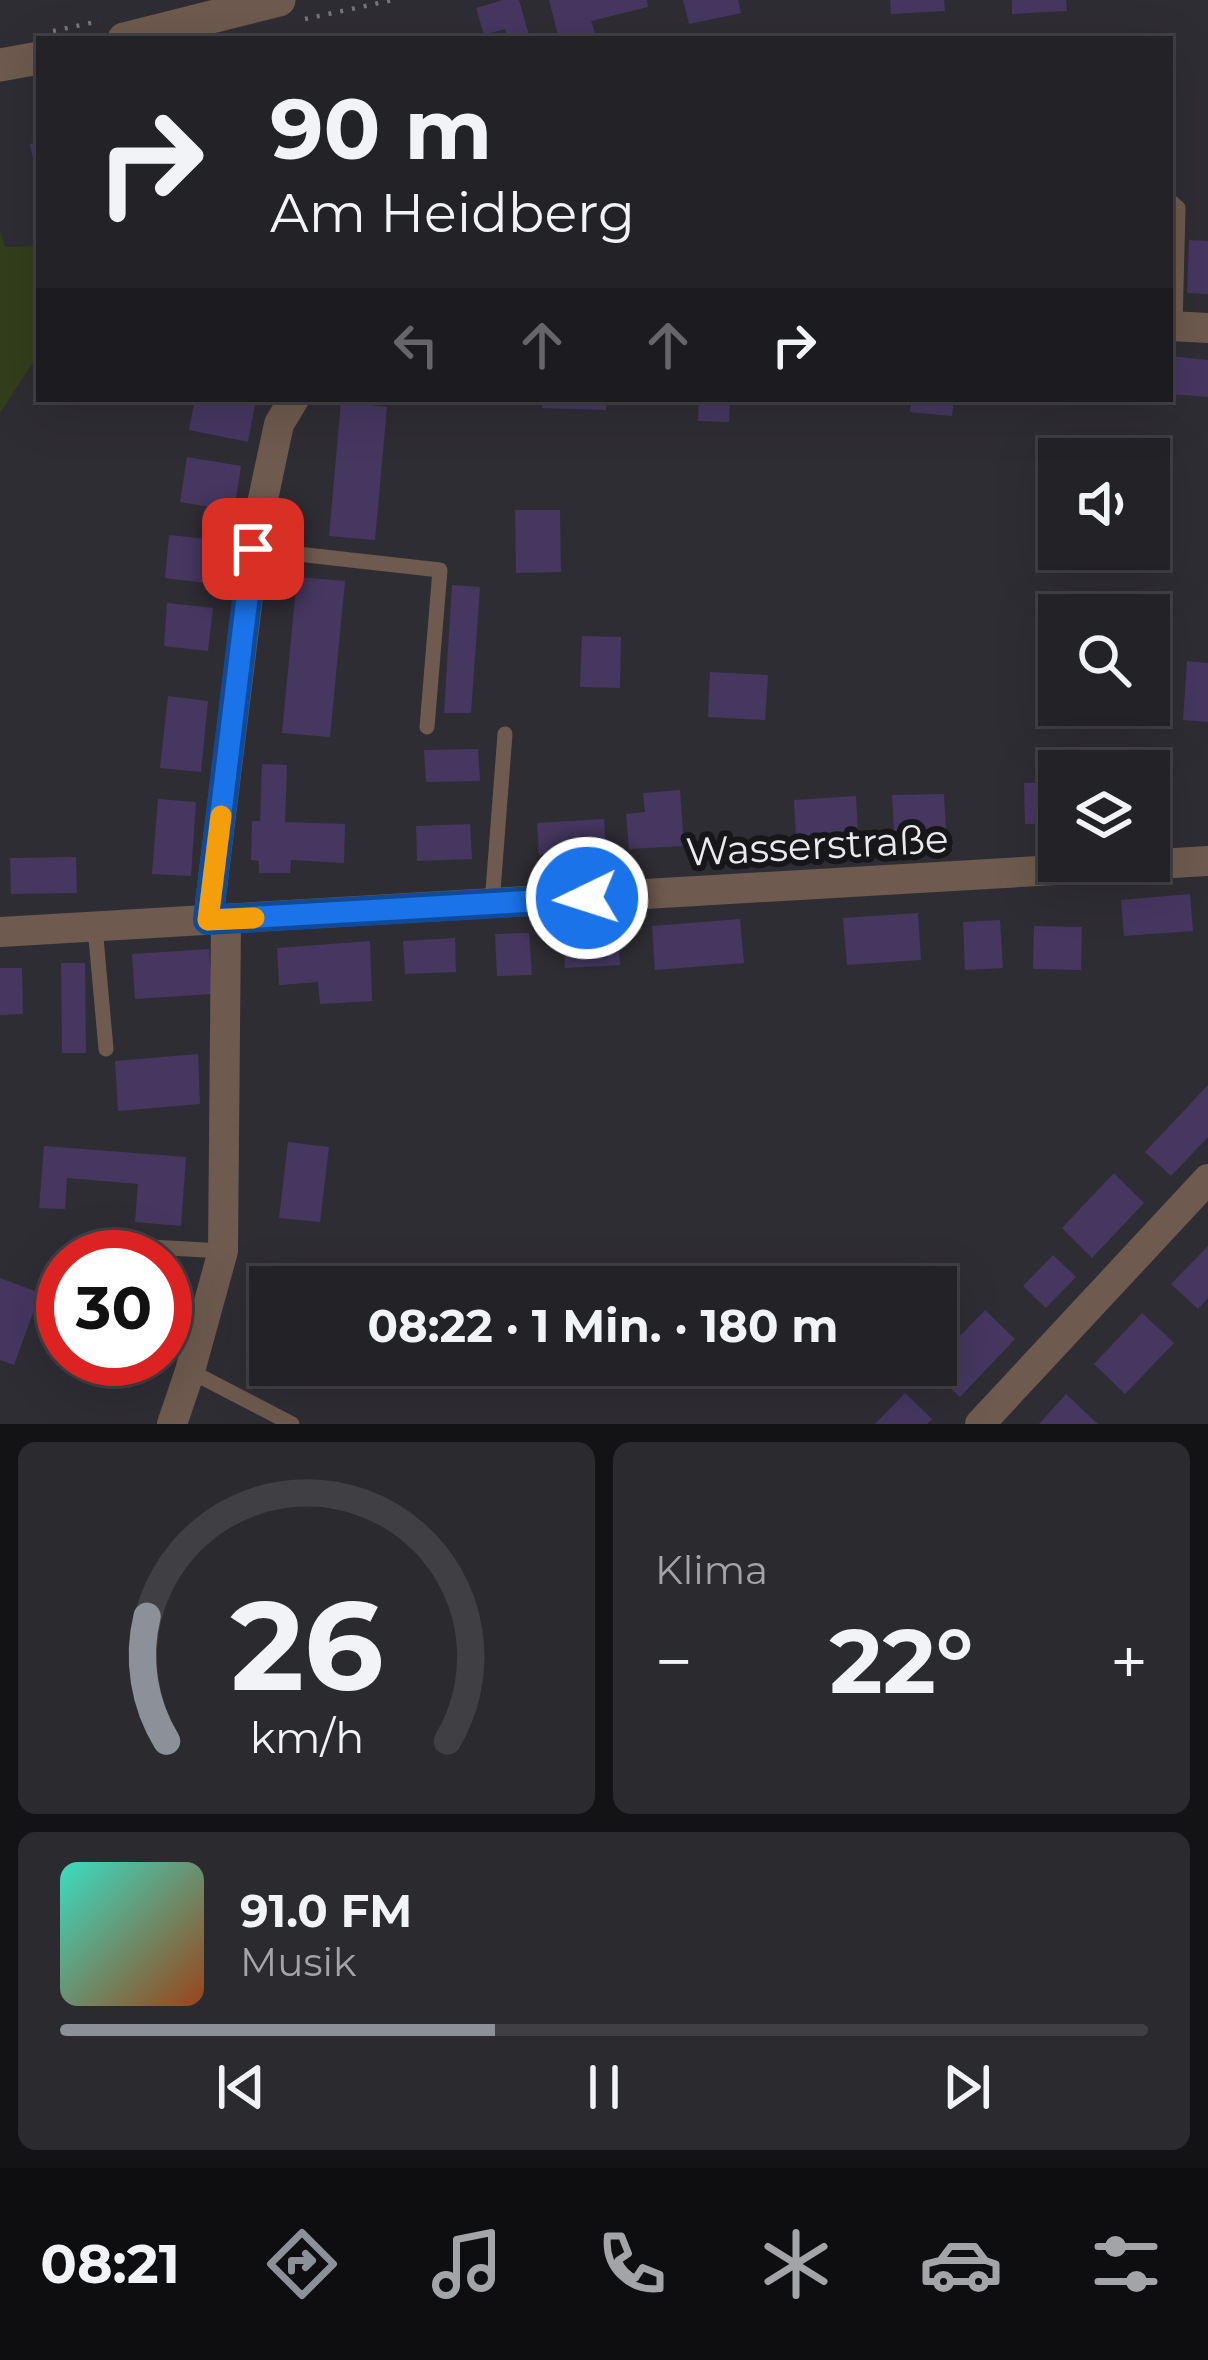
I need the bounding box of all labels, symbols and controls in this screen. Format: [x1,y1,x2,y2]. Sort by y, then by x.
text: 90 m [270,78,492,180]
icon: right [72,84,228,240]
text: Am Heidberg [270,180,635,246]
icon: left [383,312,449,378]
icon: ahead [509,312,575,378]
icon: ahead [635,312,701,378]
icon: right [761,312,827,378]
map controls [1038,438,1170,882]
button: sound [1038,438,1170,570]
pin [202,498,304,600]
icon: arrive [220,516,286,582]
button: search [1038,594,1170,726]
button: layers [1038,750,1170,882]
street label: Wasserstraße [684,814,950,876]
position arrow [524,835,650,961]
speed limit sign: 30 [36,1230,192,1386]
text: 08:22 · 1 Min. · 180 m [368,1298,838,1353]
text: Klima [655,1546,768,1594]
text: 26 [230,1569,383,1721]
text: 22° [830,1606,973,1716]
text: − [655,1621,693,1702]
text: + [1110,1621,1148,1702]
text: km/h [249,1711,364,1764]
text: 91.0 FM [240,1883,412,1938]
text: Musik [240,1938,356,1986]
icon: previous [208,2054,274,2120]
icon: pause [571,2054,637,2120]
icon: next [934,2054,1000,2120]
icon: directions [260,2222,344,2306]
icon: music [425,2222,509,2306]
icon: phone [590,2222,674,2306]
icon: climate [754,2222,838,2306]
icon: car [919,2222,1003,2306]
icon: filters [1084,2222,1168,2306]
text: 08:21 [40,2231,180,2297]

